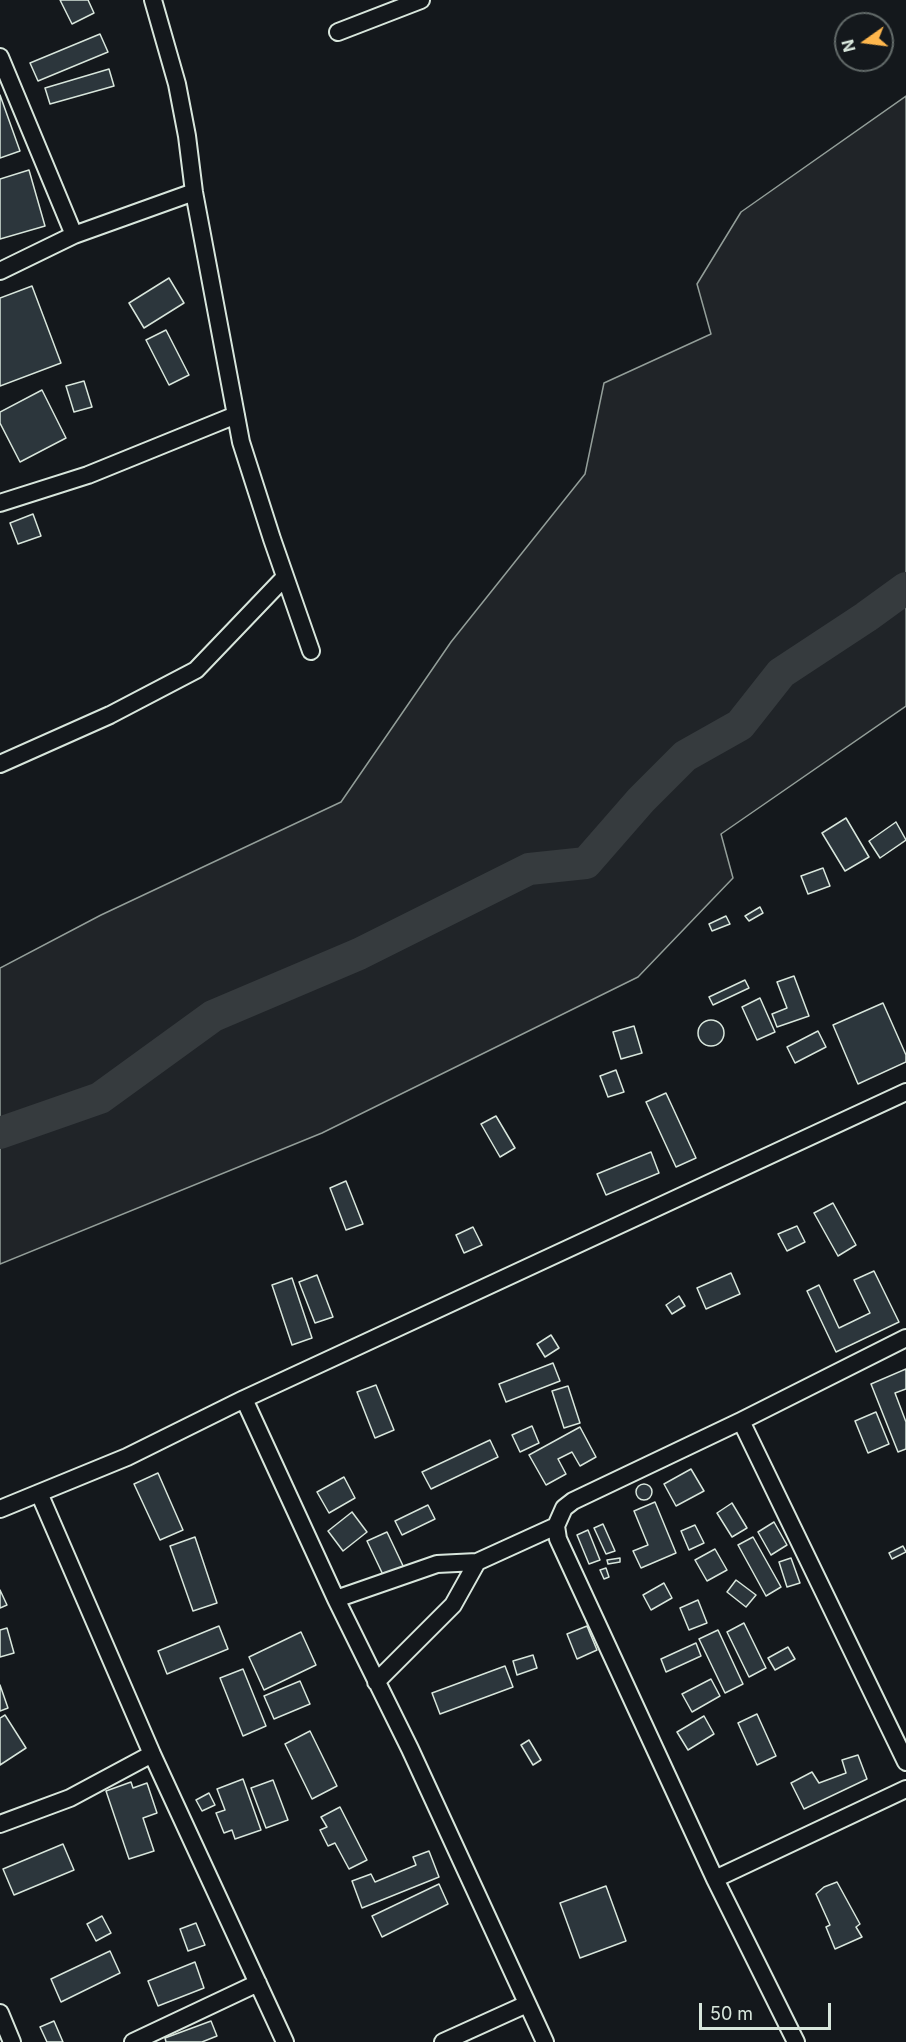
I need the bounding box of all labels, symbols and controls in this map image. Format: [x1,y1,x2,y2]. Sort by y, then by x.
north arrow [834,12,894,72]
text: N [837,38,860,54]
scale bar [702,1991,834,2029]
text: 50 m [710,2003,753,2024]

